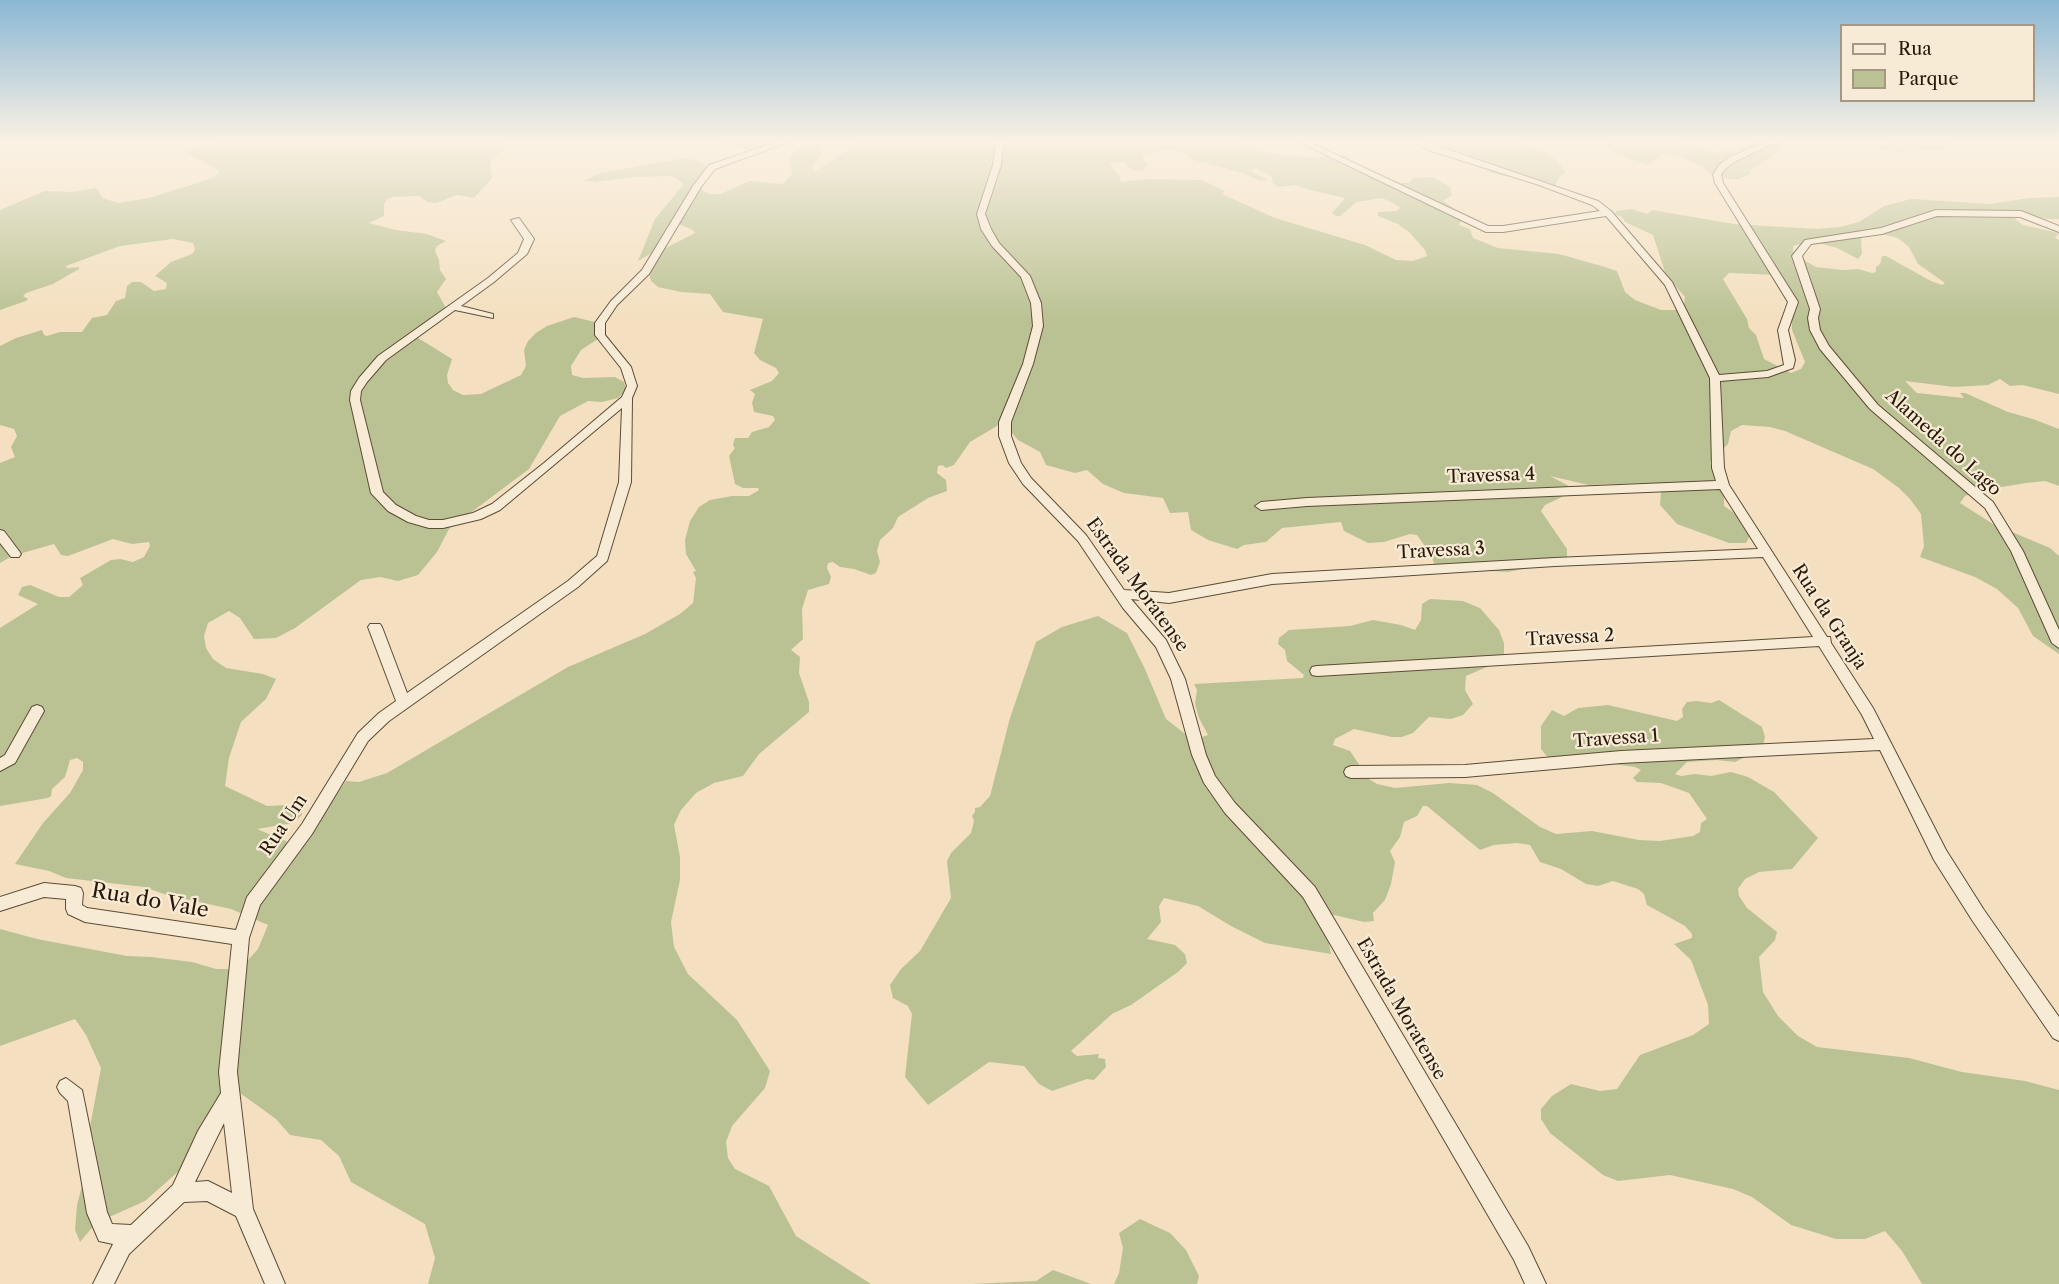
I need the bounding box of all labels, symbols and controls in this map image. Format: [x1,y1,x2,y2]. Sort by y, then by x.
legend [1840,24,2035,102]
text: Rua [1898,38,1932,60]
text: Parque [1898,68,1959,90]
street label: Alameda do Lago [1880,385,2006,501]
street label: Travessa 4 [1446,464,1536,488]
street label: Estrada Moratense [1081,514,1193,656]
street label: Travessa 3 [1396,538,1486,564]
street label: Rua da Granja [1787,560,1871,674]
street label: Travessa 2 [1525,625,1615,651]
street label: Travessa 1 [1572,725,1660,753]
street label: Rua Um [256,790,312,860]
street label: Rua do Vale [89,878,211,924]
street label: Estrada Moratense [1352,934,1450,1084]

